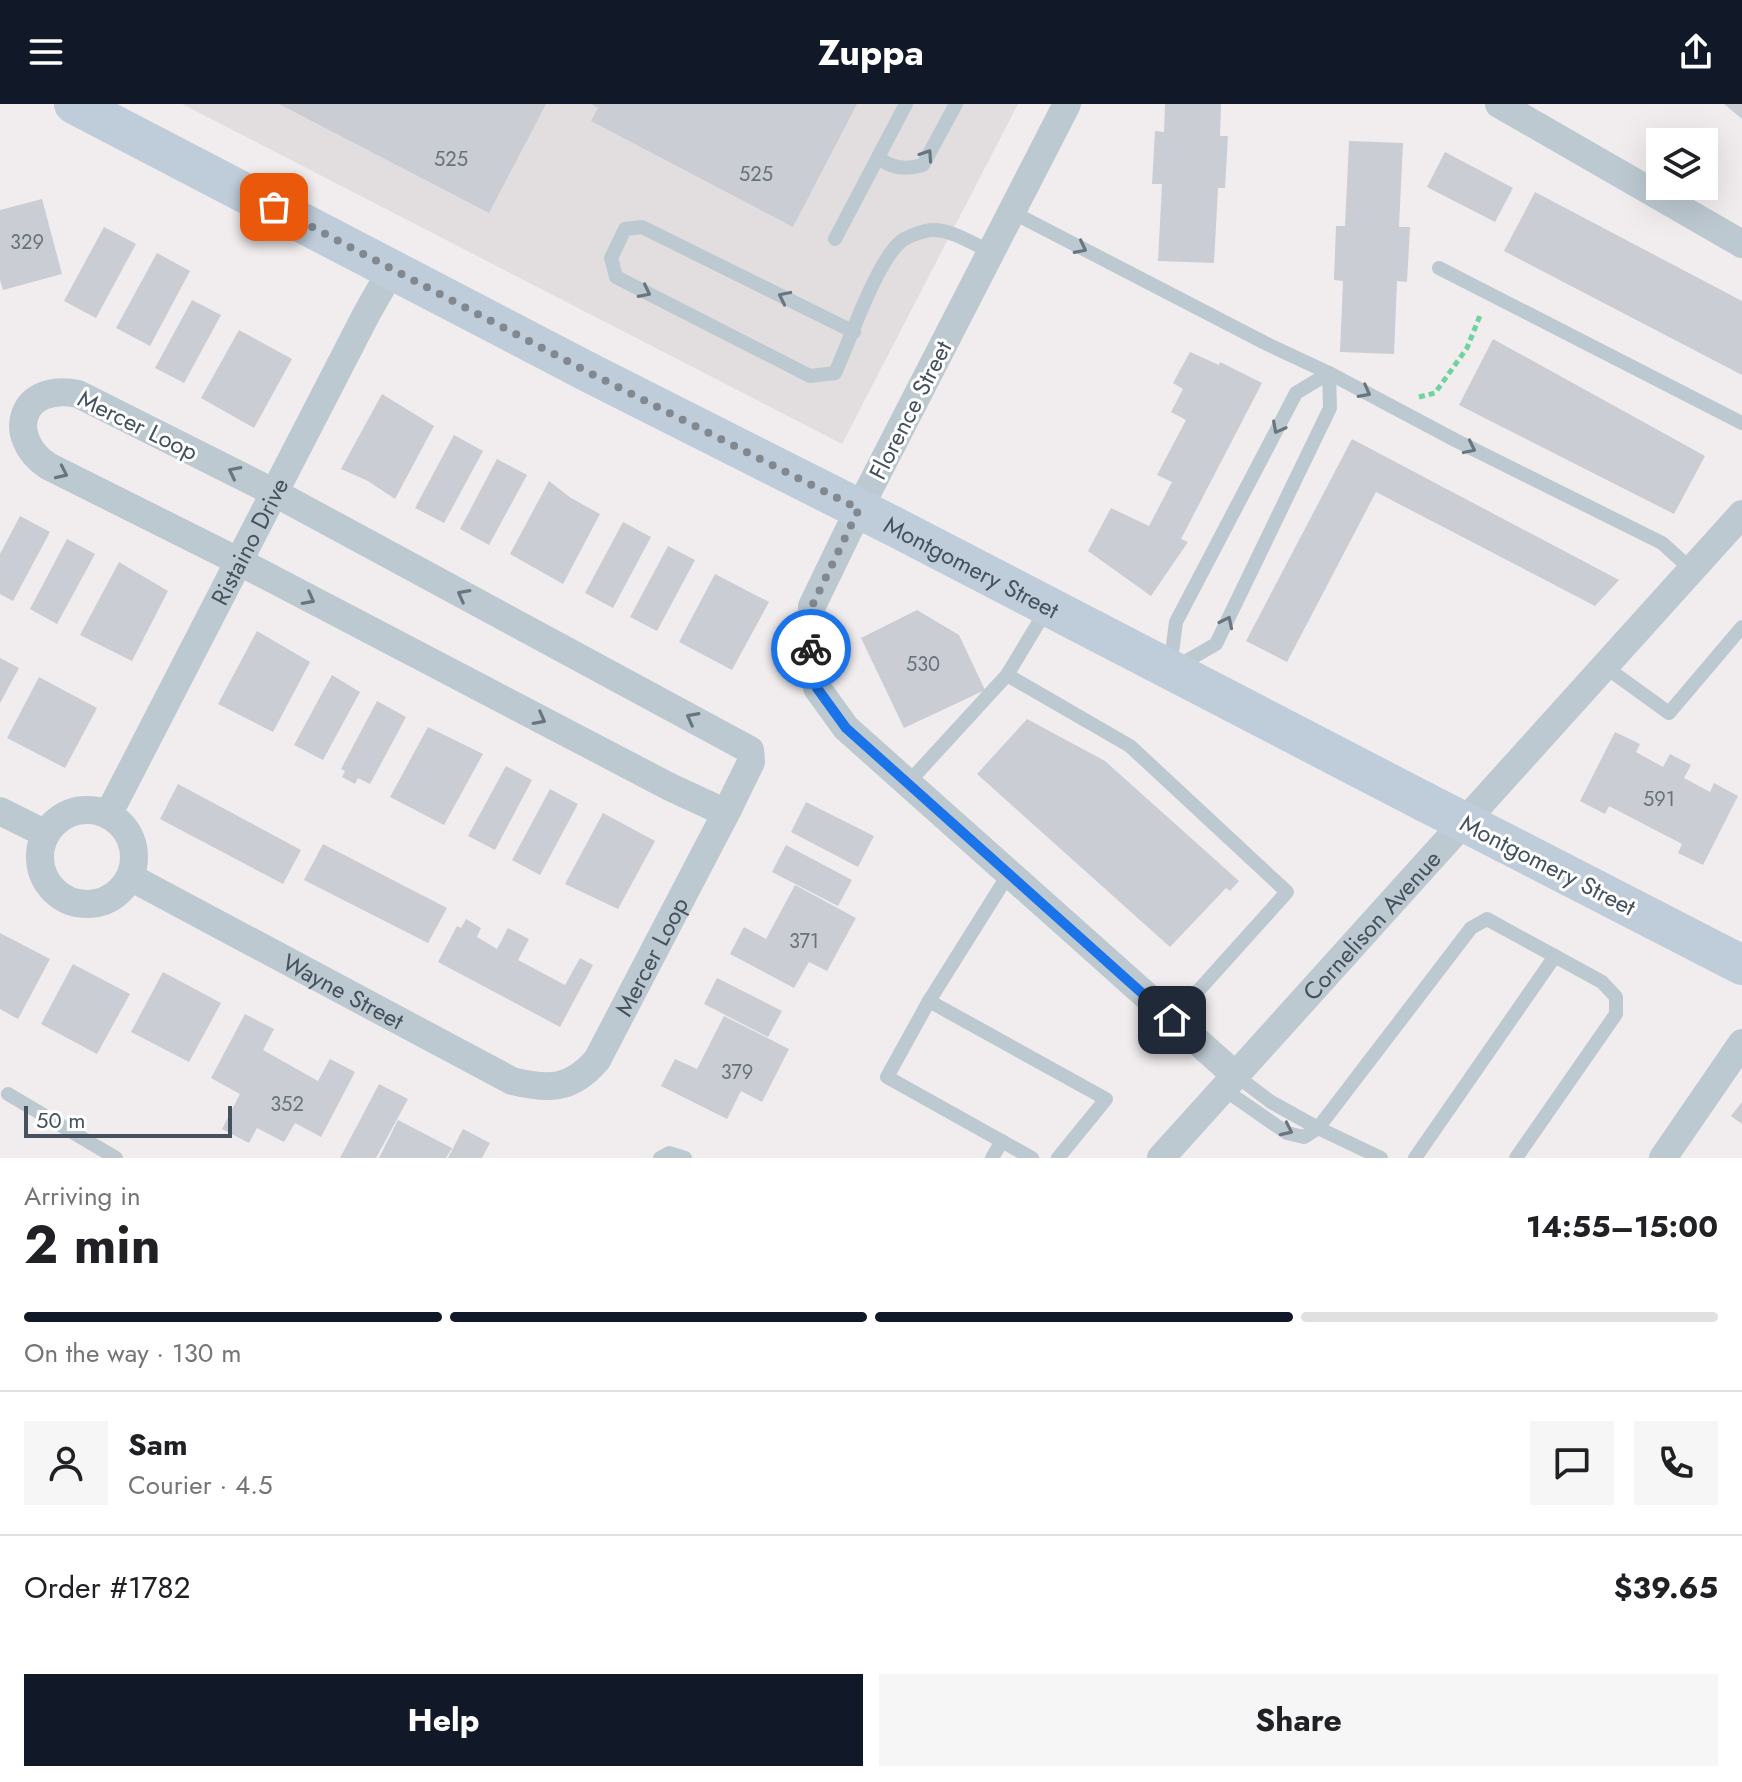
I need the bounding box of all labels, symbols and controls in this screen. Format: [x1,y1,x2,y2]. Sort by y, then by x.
text: Zuppa [818,26,924,78]
icon: menu [24,30,68,74]
icon: share [1674,30,1718,74]
map controls [1646,128,1718,200]
button: layers [1646,128,1718,200]
house number: 525 [434,145,468,174]
one-way arrow [917,149,932,164]
house number: 525 [739,160,773,189]
pin [240,173,308,241]
icon: bag [252,185,296,229]
house number: 329 [10,228,44,257]
one-way arrow [1072,239,1087,254]
one-way arrow [637,282,652,298]
one-way arrow [777,291,792,307]
street label: Florence Street [860,334,960,486]
street label: Mercer Loop [72,381,204,469]
one-way arrow [1357,383,1372,398]
one-way arrow [1272,419,1287,434]
one-way arrow [1462,438,1477,454]
one-way arrow [53,463,68,479]
one-way arrow [227,467,242,482]
street label: Ristaino Drive [202,471,297,611]
street label: Montgomery Street [878,507,1066,627]
one-way arrow [301,589,316,604]
one-way arrow [457,589,472,604]
courier [771,609,851,689]
one-way arrow [1217,615,1233,630]
icon: bike [789,627,833,671]
house number: 530 [906,650,940,679]
one-way arrow [531,710,546,725]
one-way arrow [686,713,700,728]
house number: 591 [1643,785,1675,814]
street label: Montgomery Street [1454,806,1642,924]
street label: Cornelison Avenue [1294,842,1449,1008]
street label: Mercer Loop [606,891,697,1022]
house number: 371 [789,927,819,956]
street label: Wayne Street [277,944,411,1038]
pin [1138,986,1206,1054]
icon: home [1150,998,1194,1042]
house number: 379 [721,1058,753,1087]
house number: 352 [270,1090,304,1119]
scale bar [24,1102,232,1138]
text: 50 m [36,1104,85,1136]
one-way arrow [1279,1121,1294,1137]
text: Arriving in [24,1177,141,1215]
text: 14:55–15:00 [1526,1205,1718,1248]
text: 2 min [24,1207,161,1283]
text: On the way · 130 m [24,1334,242,1372]
button: person [24,1421,108,1505]
button: chat [1530,1421,1614,1505]
button: phone [1634,1421,1718,1505]
text: Sam [128,1423,188,1466]
text: Courier · 4.5 [128,1466,273,1504]
text: Order #1782 [24,1566,191,1609]
text: $39.65 [1614,1566,1718,1609]
button: Help [24,1674,863,1766]
button: Share [879,1674,1718,1766]

